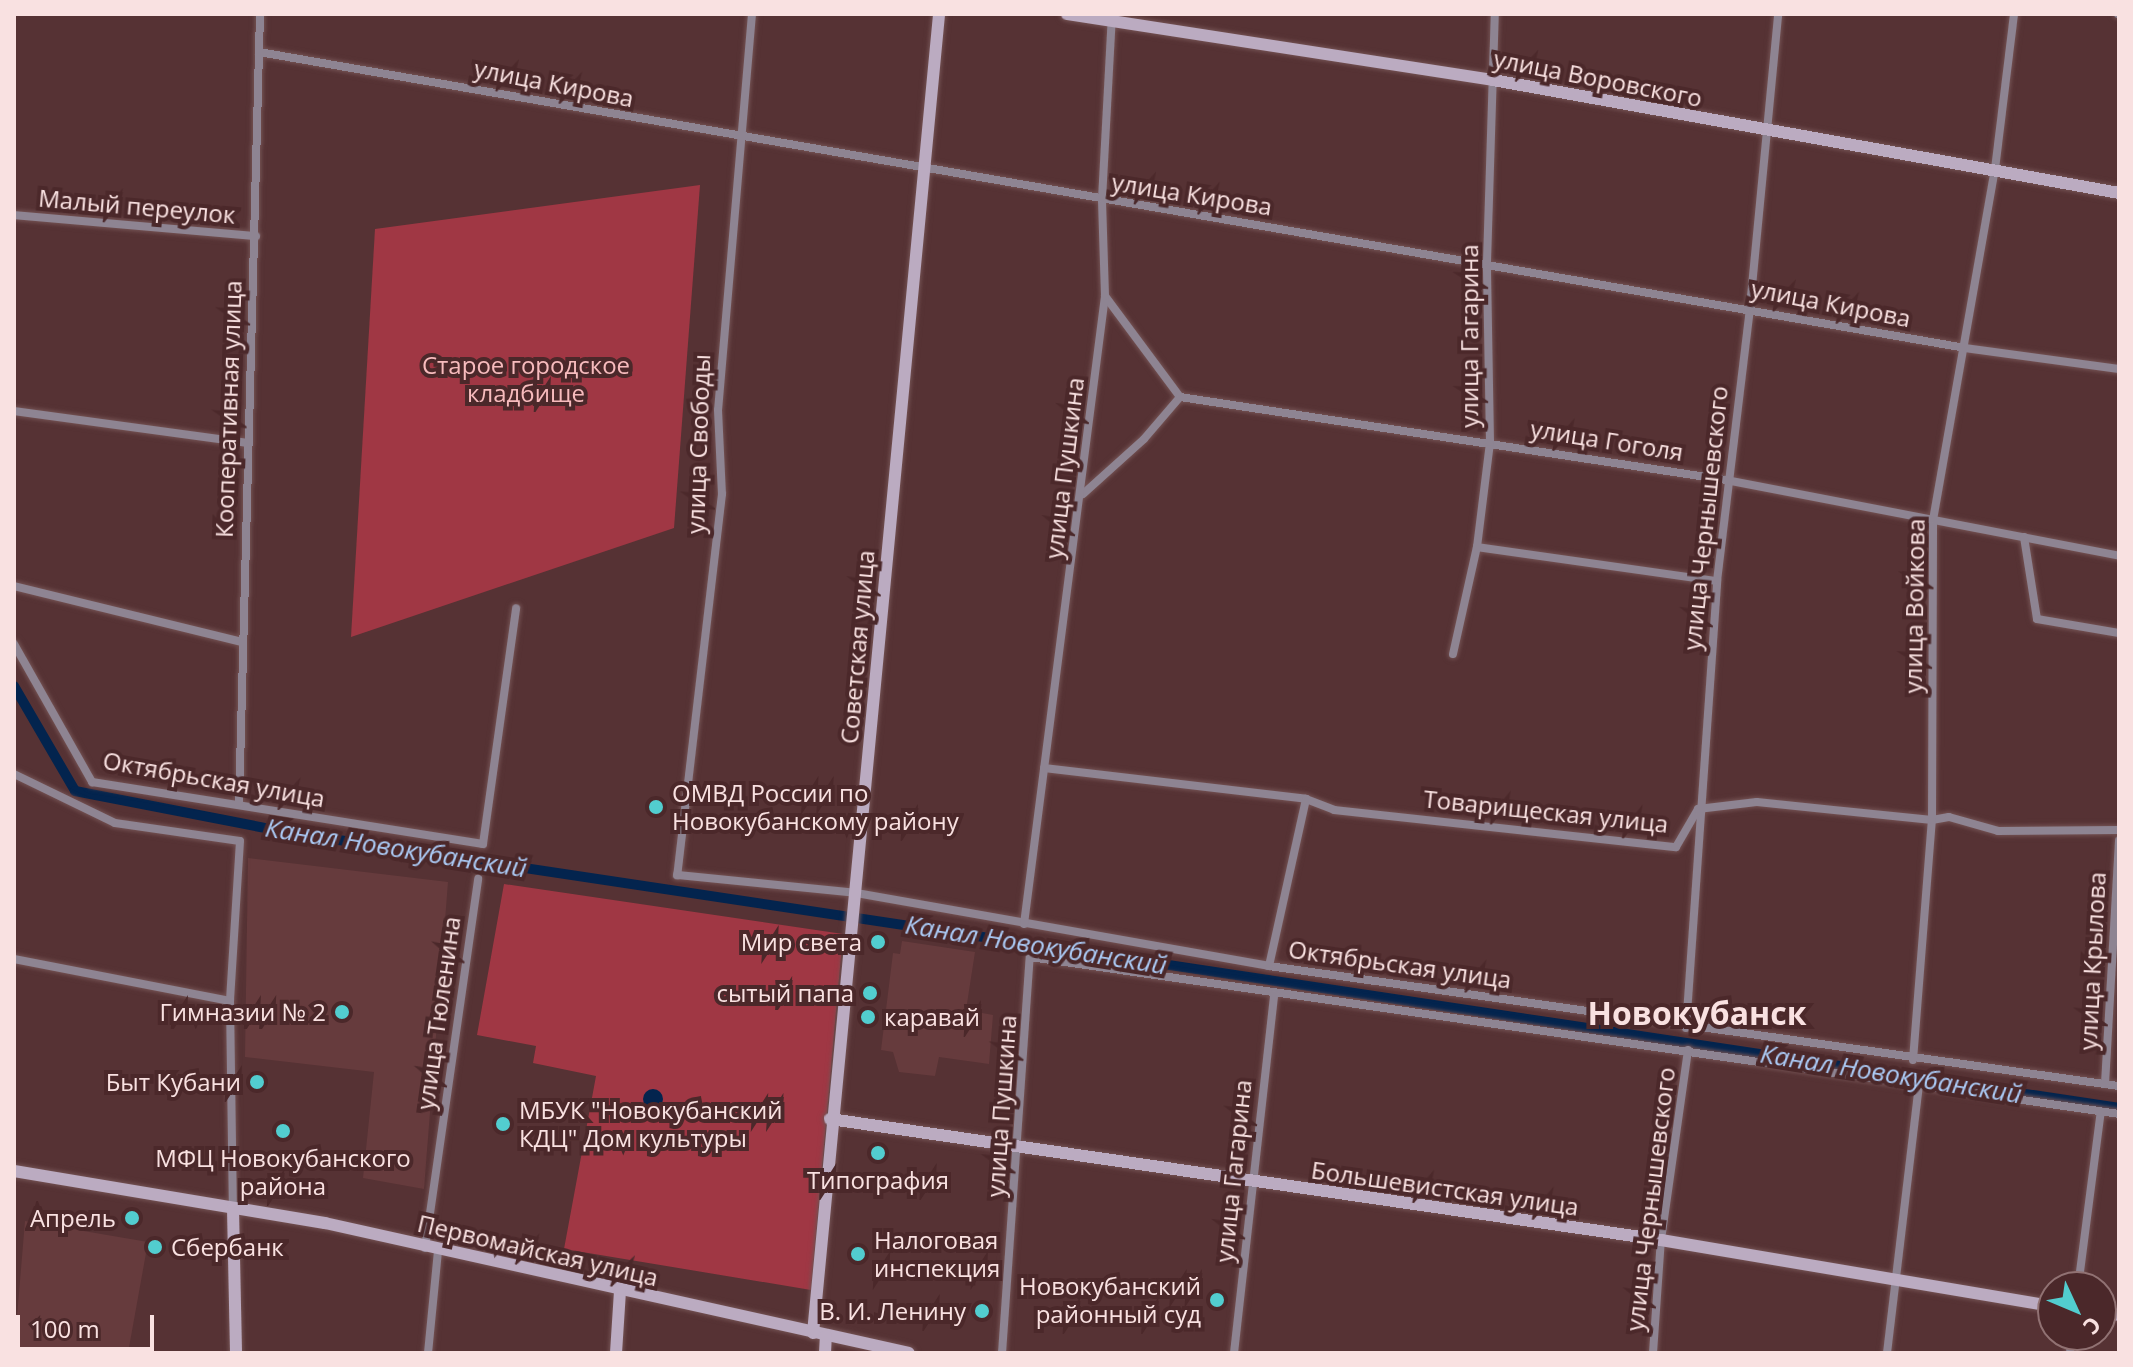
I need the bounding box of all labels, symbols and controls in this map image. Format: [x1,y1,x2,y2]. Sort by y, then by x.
street label: улица Воровского [1491,44,1705,112]
street label: улица Кирова [472,53,636,113]
street label: улица Кирова [1110,167,1274,221]
street label: Малый переулок [37,183,237,229]
street label: улица Гагарина [1455,244,1483,428]
street label: улица Кирова [1749,273,1913,333]
street label: Кооперативная улица [209,280,247,538]
park label: Старое городское кладбище [422,351,630,407]
street label: улица Свободы [680,354,716,534]
street label: улица Пушкина [1039,376,1089,560]
street label: улица Чернышевского [1677,384,1733,652]
street label: улица Гоголя [1529,414,1685,466]
street label: улица Войкова [1898,518,1930,694]
street label: Советская улица [834,549,880,745]
street label: Октябрьская улица [101,745,327,813]
place label: ОМВД России по Новокубанскому району [672,779,959,835]
street label: Товарищеская улица [1422,784,1670,838]
marker: ОМВД России по Новокубанскому району [647,798,665,816]
water label: Канал Новокубанский [263,812,529,884]
street label: улица Крылова [2073,871,2111,1051]
water label: Канал Новокубанский [903,909,1169,981]
street label: улица Тюленина [410,914,466,1112]
place label: Мир света [741,928,862,956]
marker: Мир света [869,933,887,951]
street label: Октябрьская улица [1287,934,1513,994]
place label: сытый папа [716,979,854,1007]
marker: сытый папа [861,984,879,1002]
district label: Новокубанск [1588,994,1806,1032]
place label: Гимназии № 2 [159,998,326,1026]
marker: Гимназии № 2 [333,1003,351,1021]
place label: каравай [884,1003,980,1031]
marker: каравай [859,1008,877,1026]
street label: улица Пушкина [980,1014,1022,1198]
water label: Канал Новокубанский [1758,1038,2024,1110]
street label: улица Чернышевского [1620,1065,1680,1333]
place label: Быт Кубани [106,1068,241,1096]
marker: Быт Кубани [248,1073,266,1091]
street label: улица Гагарина [1209,1078,1257,1264]
place label: МБУК "Новокубанский КДЦ" Дом культуры [519,1096,783,1152]
marker: МБУК "Новокубанский КДЦ" Дом культуры [494,1115,512,1133]
marker: МФЦ Новокубанского района [274,1122,292,1140]
place label: МФЦ Новокубанского района [155,1144,411,1200]
marker: Типография [869,1144,887,1162]
street label: Большевистская улица [1309,1155,1581,1221]
place label: Типография [807,1166,949,1194]
place label: Апрель [30,1204,116,1232]
street label: Первомайская улица [415,1208,661,1292]
marker: Апрель [123,1209,141,1227]
place label: Налоговая инспекция [874,1226,1000,1282]
place label: Сбербанк [171,1233,284,1261]
marker: Сбербанк [146,1238,164,1256]
marker: Налоговая инспекция [849,1245,867,1263]
north arrow [2037,1271,2117,1351]
place label: Новокубанский районный суд [1019,1272,1201,1328]
marker: Новокубанский районный суд [1208,1291,1226,1309]
place label: В. И. Ленину [819,1297,966,1325]
scale bar [20,1299,158,1349]
marker: В. И. Ленину [973,1302,991,1320]
text: С [2077,1311,2108,1342]
text: 100 m [30,1312,100,1345]

